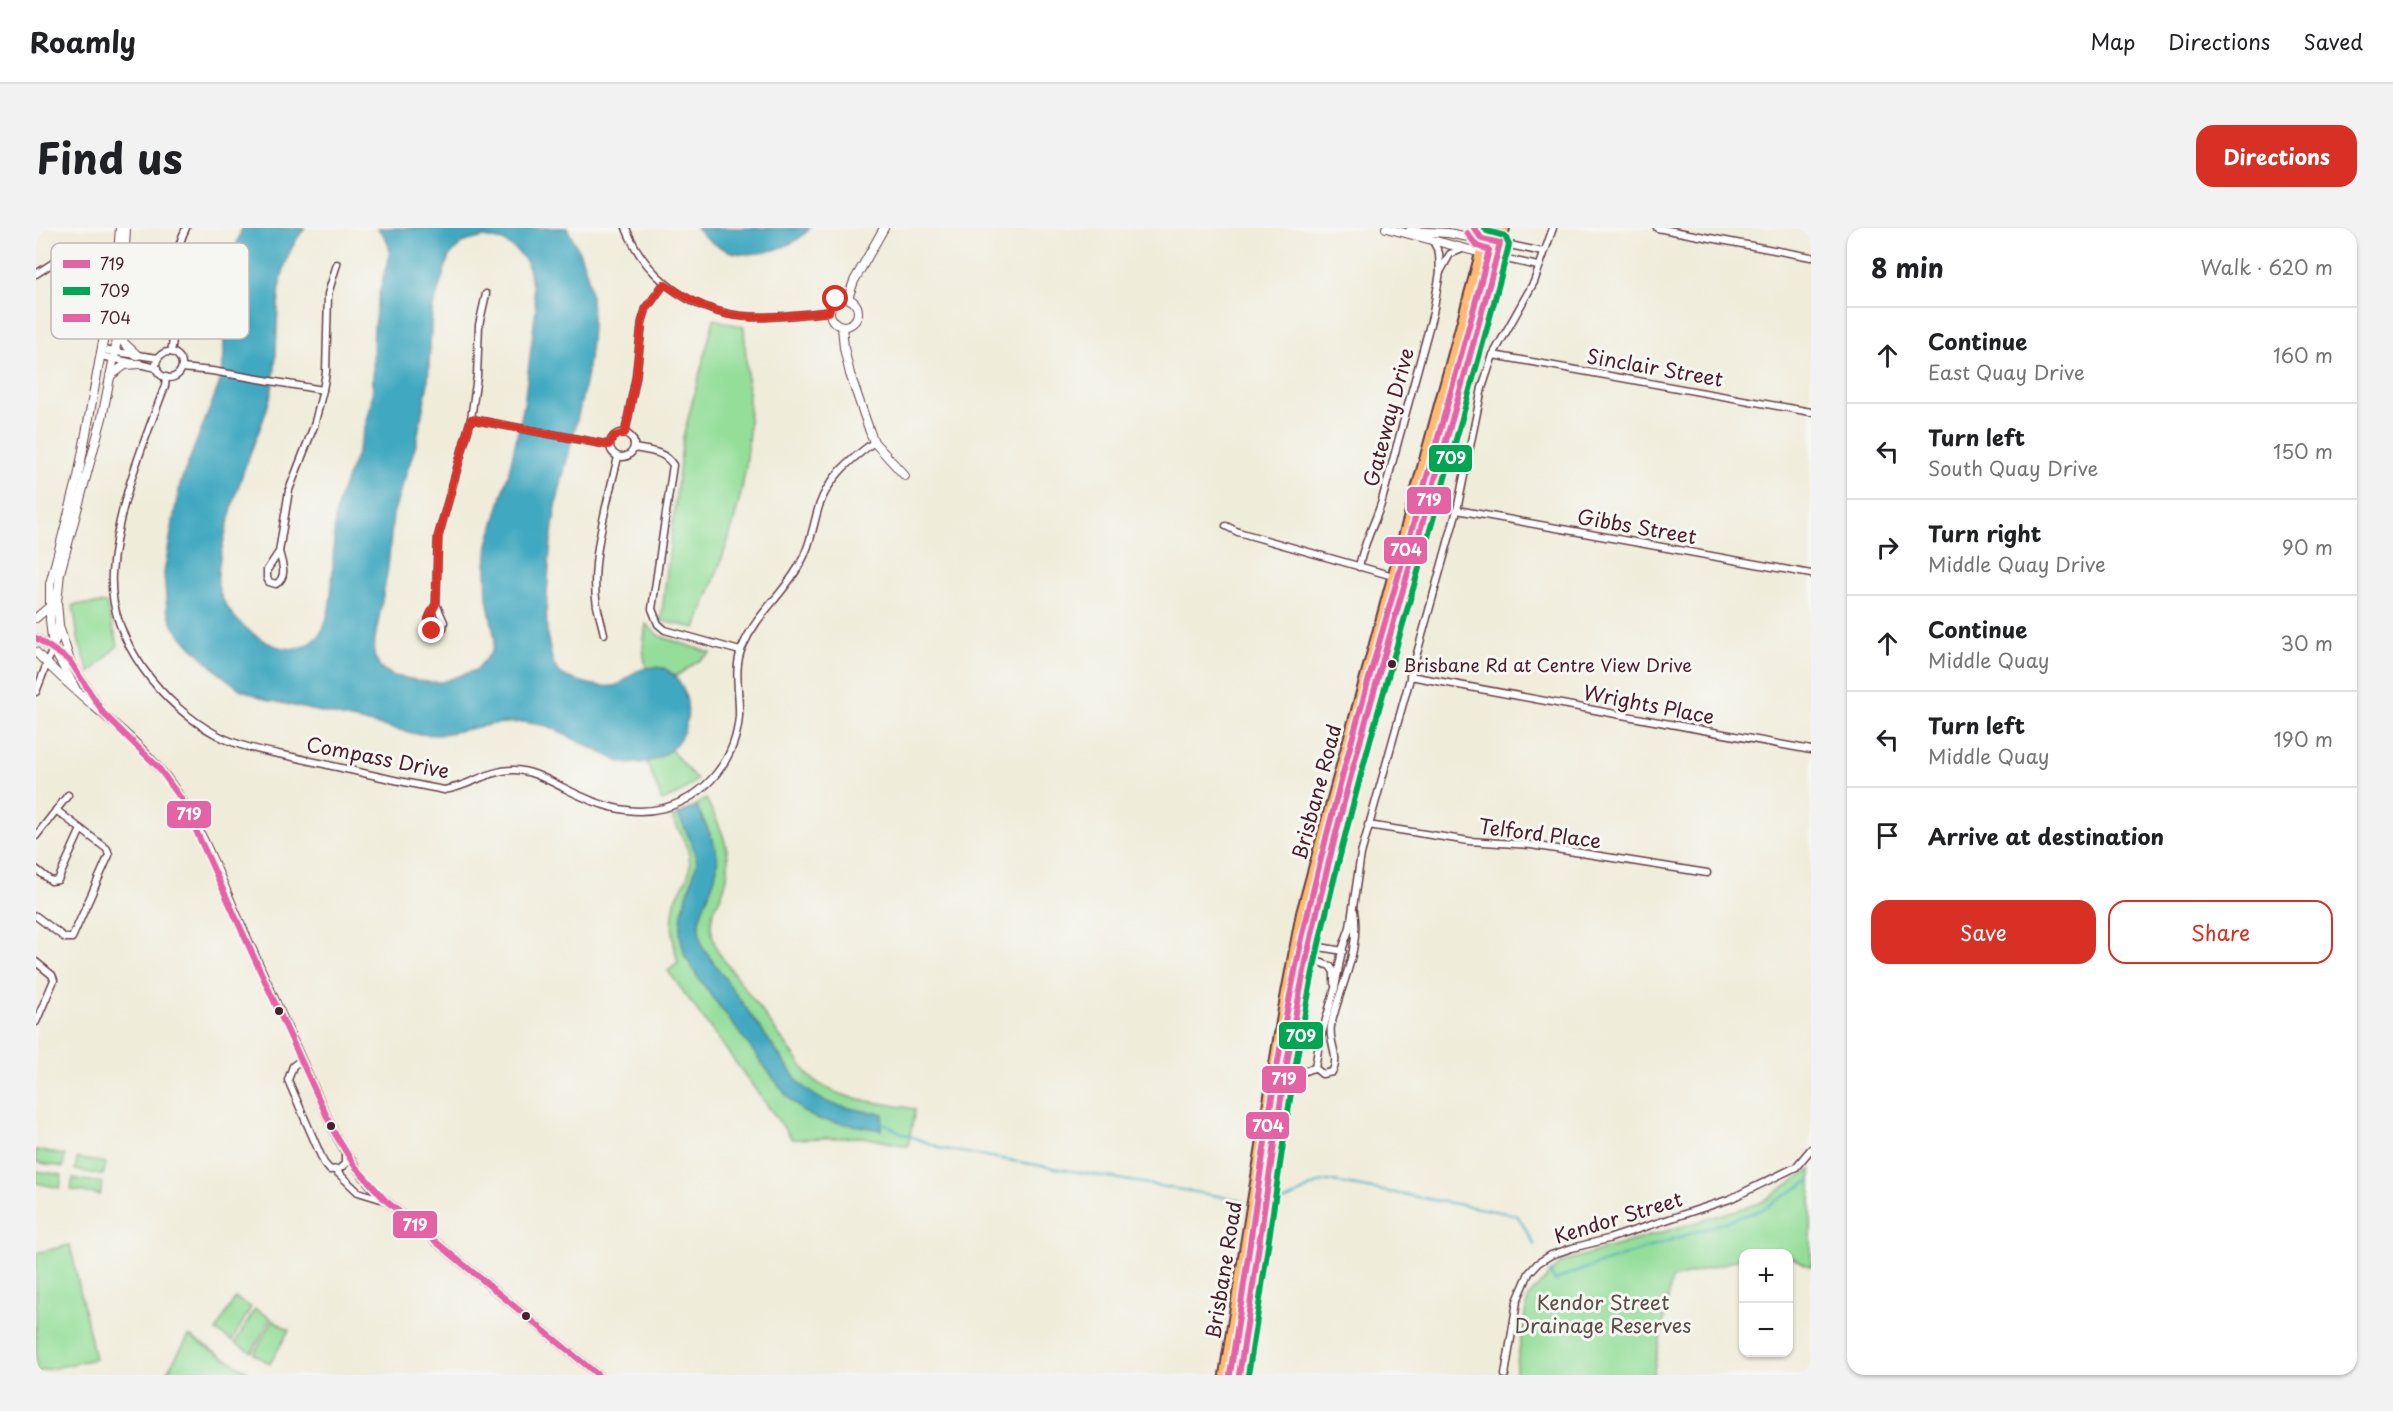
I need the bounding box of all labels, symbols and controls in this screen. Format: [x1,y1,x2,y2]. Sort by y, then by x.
text: Roamly [30,20,136,63]
text: Map [2090,25,2135,57]
text: Directions [2168,25,2270,57]
text: Saved [2303,25,2363,57]
text: Find us [36,125,183,188]
button: Directions [2196,125,2357,187]
legend [51,243,249,339]
text: 8 min [1871,248,1944,287]
text: 719 [100,251,124,275]
text: Walk · 620 m [2201,252,2333,282]
text: 709 [100,278,130,302]
route start [822,285,848,311]
text: 704 [100,305,131,329]
text: Continue [1928,324,2027,357]
icon: ahead [1871,339,1904,372]
street label: Sinclair Street [1584,340,1726,394]
text: 160 m [2273,340,2333,370]
street label: Gateway Drive [1355,344,1421,490]
text: East Quay Drive [1928,357,2085,387]
text: Turn left [1928,420,2025,453]
icon: left [1871,435,1904,468]
text: 150 m [2273,436,2333,466]
line badge: 709 [1428,444,1473,473]
text: 709 [1436,445,1466,469]
text: South Quay Drive [1928,453,2098,483]
line badge: 719 [1406,486,1452,515]
text: 719 [1416,487,1442,511]
street label: Gibbs Street [1575,501,1699,551]
text: Turn right [1928,516,2041,549]
icon: right [1871,531,1904,564]
text: 90 m [2282,532,2333,562]
line badge: 704 [1383,536,1428,565]
text: 704 [1390,537,1422,561]
text: Middle Quay Drive [1928,549,2106,579]
text: Continue [1928,612,2027,645]
route end [418,617,444,643]
icon: ahead [1871,627,1904,660]
text: 30 m [2280,628,2333,658]
text: Middle Quay [1928,645,2050,675]
place label: Brisbane Rd at Centre View Drive [1403,651,1692,678]
marker: Brisbane Rd at Centre View Drive [1386,658,1398,670]
street label: Wrights Place [1581,677,1717,731]
text: Turn left [1928,708,2025,741]
street label: Brisbane Road [1283,721,1349,863]
icon: left [1871,723,1904,756]
text: 190 m [2274,724,2333,754]
street label: Compass Drive [304,728,452,786]
text: Middle Quay [1928,741,2050,771]
line badge: 719 [166,800,212,829]
text: 719 [176,801,202,825]
street label: Telford Place [1477,811,1603,855]
icon: arrive [1871,819,1904,852]
text: Arrive at destination [1928,819,2164,852]
button: Save [1871,900,2096,964]
button: Share [2108,900,2333,964]
unlabelled marker [273,1005,285,1017]
line badge: 709 [1278,1021,1324,1050]
text: 709 [1286,1023,1316,1047]
line badge: 719 [1261,1065,1307,1094]
text: 719 [1271,1066,1297,1090]
line badge: 704 [1245,1111,1290,1140]
text: 704 [1252,1113,1284,1137]
unlabelled marker [325,1120,337,1132]
street label: Kendor Street [1550,1183,1686,1251]
street label: Brisbane Road [1197,1199,1249,1341]
line badge: 719 [392,1210,438,1239]
text: 719 [402,1212,428,1236]
map controls [1739,1249,1793,1357]
button: + [1739,1249,1793,1303]
park label: Kendor Street Drainage Reserves [1515,1287,1691,1340]
button: − [1739,1303,1793,1357]
unlabelled marker [520,1310,532,1322]

